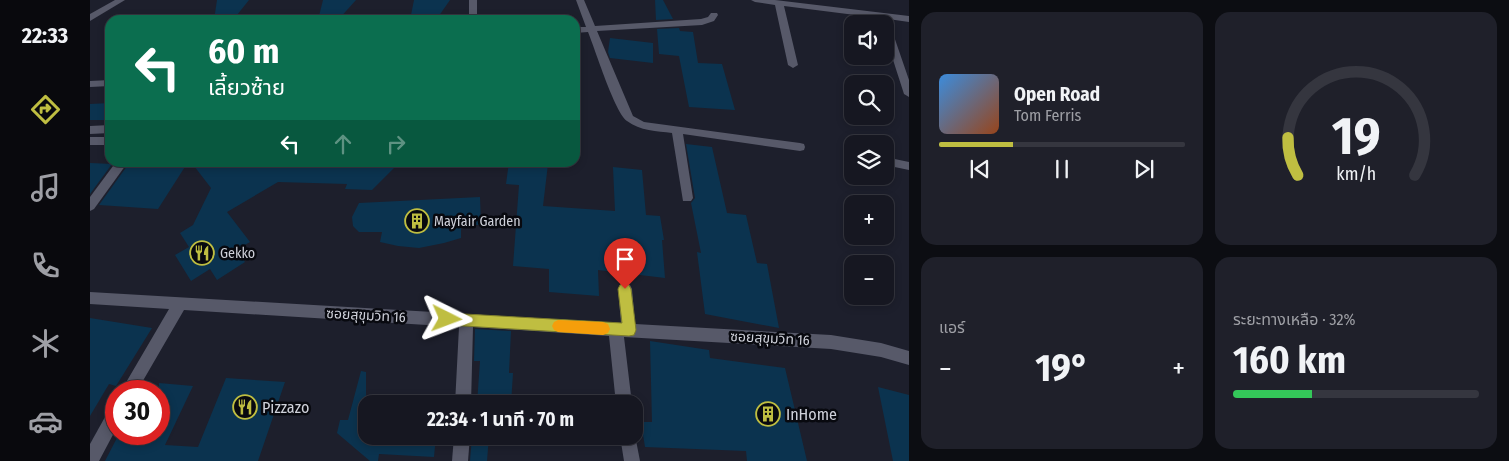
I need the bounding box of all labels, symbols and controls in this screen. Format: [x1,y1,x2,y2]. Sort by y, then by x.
map controls [844,15,894,305]
button: sound [844,15,894,65]
text: 22:33 [22,22,68,49]
text: 60 m [208,30,279,72]
icon: left [125,35,190,100]
text: เลี้ยวซ้าย [208,74,285,101]
button: search [844,75,894,125]
text: Open Road [1014,83,1100,106]
icon: directions [28,92,63,127]
text: 19 [1332,105,1380,168]
text: Tom Ferris [1014,106,1081,125]
icon: left [276,130,304,158]
icon: ahead [329,130,357,158]
icon: right [382,130,410,158]
button: layers [844,135,894,185]
icon: previous [966,155,994,183]
icon: pause [1048,155,1076,183]
icon: next [1130,155,1158,183]
text: km/h [1336,163,1376,185]
icon: music [28,170,63,205]
button: + [844,195,894,245]
building icon: Mayfair Garden [404,208,430,234]
place label: Mayfair Garden [434,213,521,230]
pin [604,238,646,289]
restaurant icon: Gekko [189,240,215,266]
place label: Gekko [220,245,255,262]
icon: arrive [611,245,639,273]
icon: phone [28,248,63,283]
button: − [844,255,894,305]
position arrow [420,292,472,344]
street label: ซอยสุขุมวิท 16 [326,305,406,326]
text: ระยะทางเหลือ · 32% [1233,310,1355,329]
text: แอร์ [939,318,965,337]
icon: climate [28,326,63,361]
street label: ซอยสุขุมวิท 16 [730,328,810,349]
text: 160 km [1233,337,1346,383]
text: 19° [1035,345,1089,391]
text: − [939,352,952,385]
text: + [1172,352,1185,385]
speed limit sign: 30 [105,380,170,445]
restaurant icon: Pizzazo [232,394,258,420]
place label: Pizzazo [262,398,309,417]
building icon: InHome [755,401,781,427]
icon: car [28,404,63,439]
place label: InHome [786,405,837,424]
text: 22:34 · 1 นาที · 70 m [427,408,574,431]

